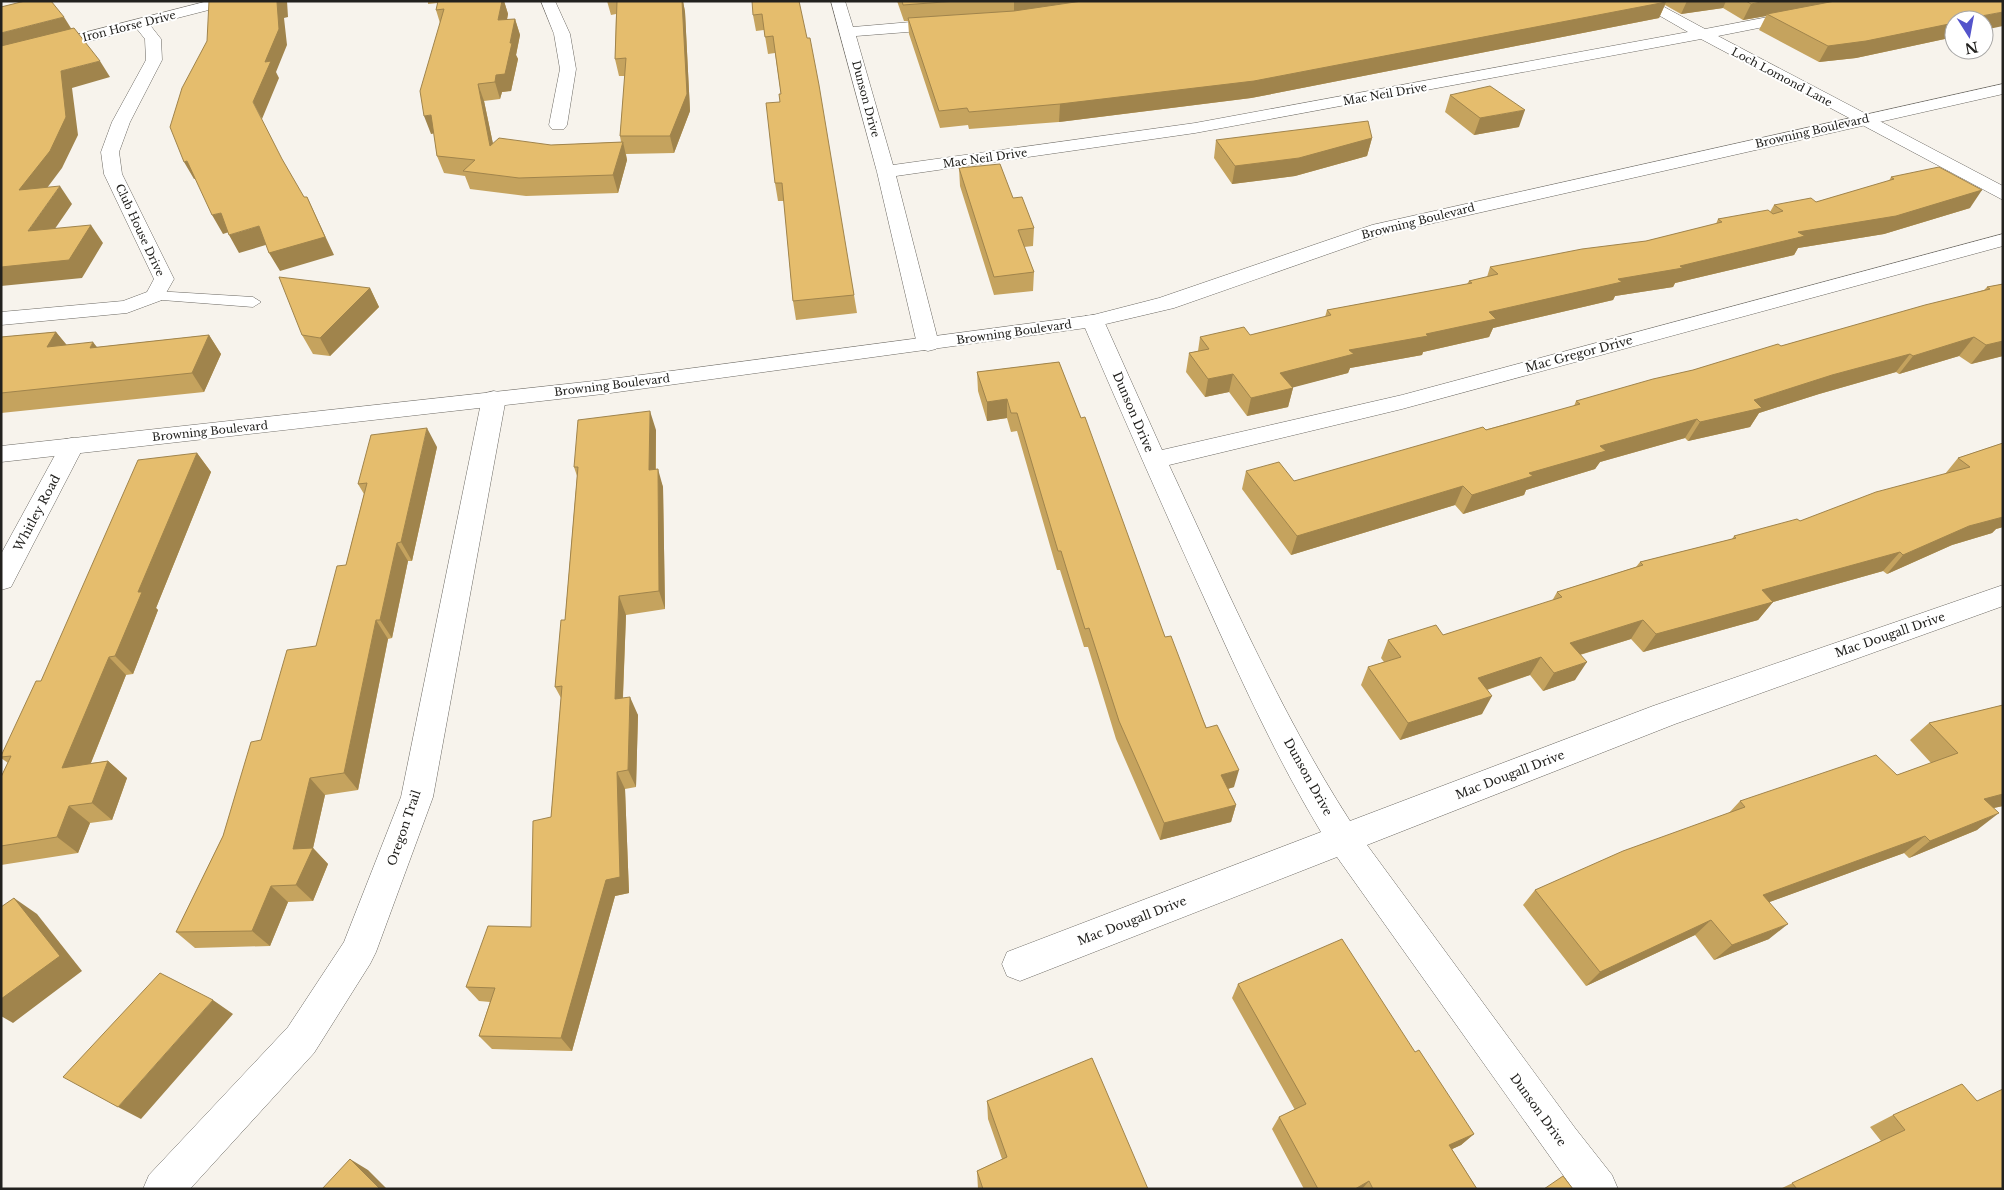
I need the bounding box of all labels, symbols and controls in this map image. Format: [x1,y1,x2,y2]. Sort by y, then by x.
street label: Iron Horse Drive [81,8,177,44]
north arrow [1944,10,1994,60]
text: N [1963,38,1980,58]
street label: Loch Lomond Lane [1729,44,1835,110]
street label: Dunson Drive [849,59,883,139]
street label: Mac Neil Drive [1342,80,1428,108]
street label: Browning Boulevard [1754,111,1871,151]
street label: Mac Neil Drive [942,145,1028,171]
street label: Club House Drive [112,182,168,278]
street label: Browning Boulevard [1360,200,1477,242]
street label: Browning Boulevard [955,317,1073,347]
street label: Mac Gregor Drive [1523,332,1634,375]
street label: Dunson Drive [1110,369,1157,455]
street label: Browning Boulevard [553,371,671,399]
street label: Browning Boulevard [151,418,269,444]
street label: Whitley Road [10,472,63,554]
street label: Mac Dougall Drive [1833,609,1947,660]
street label: Dunson Drive [1281,735,1336,818]
street label: Mac Dougall Drive [1453,747,1567,802]
street label: Oregon Trail [384,788,424,868]
street label: Mac Dougall Drive [1075,893,1189,948]
street label: Dunson Drive [1507,1070,1570,1149]

